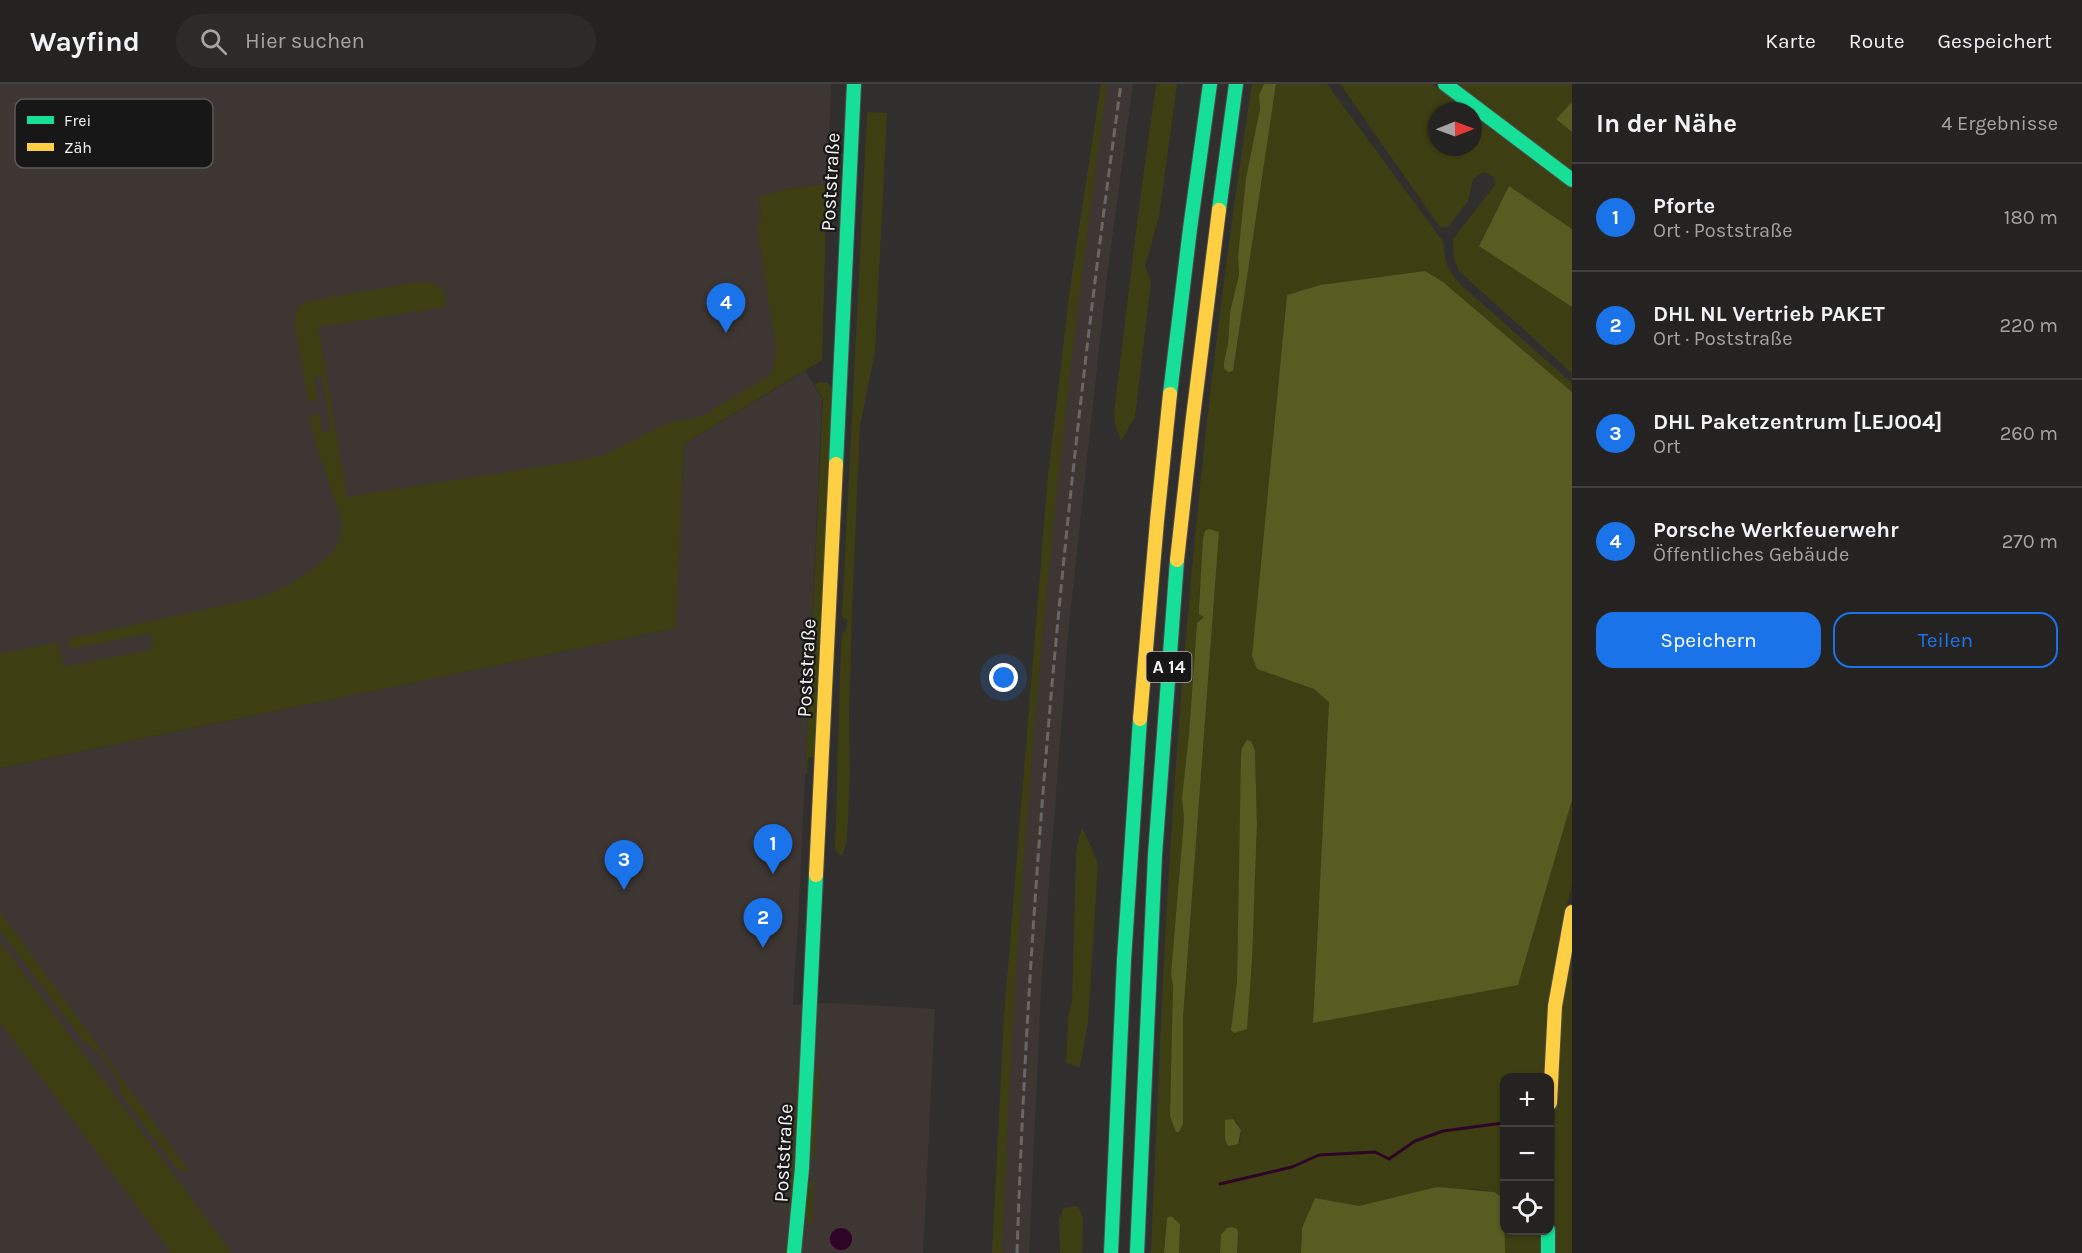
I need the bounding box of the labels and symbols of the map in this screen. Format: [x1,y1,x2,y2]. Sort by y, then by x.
legend [15,99,213,168]
north arrow [1428,102,1482,156]
text: Frei [64,111,91,130]
street label: Poststraße [816,132,845,232]
text: Zäh [64,138,92,157]
pin: 4 [706,284,746,333]
street label: Poststraße [792,618,821,718]
road number: A 14 [1146,652,1192,682]
your location [989,663,1018,692]
pin: 1 [754,824,792,874]
pin: 3 [604,840,644,890]
pin: 2 [744,898,783,948]
street label: Poststraße [769,1103,798,1203]

